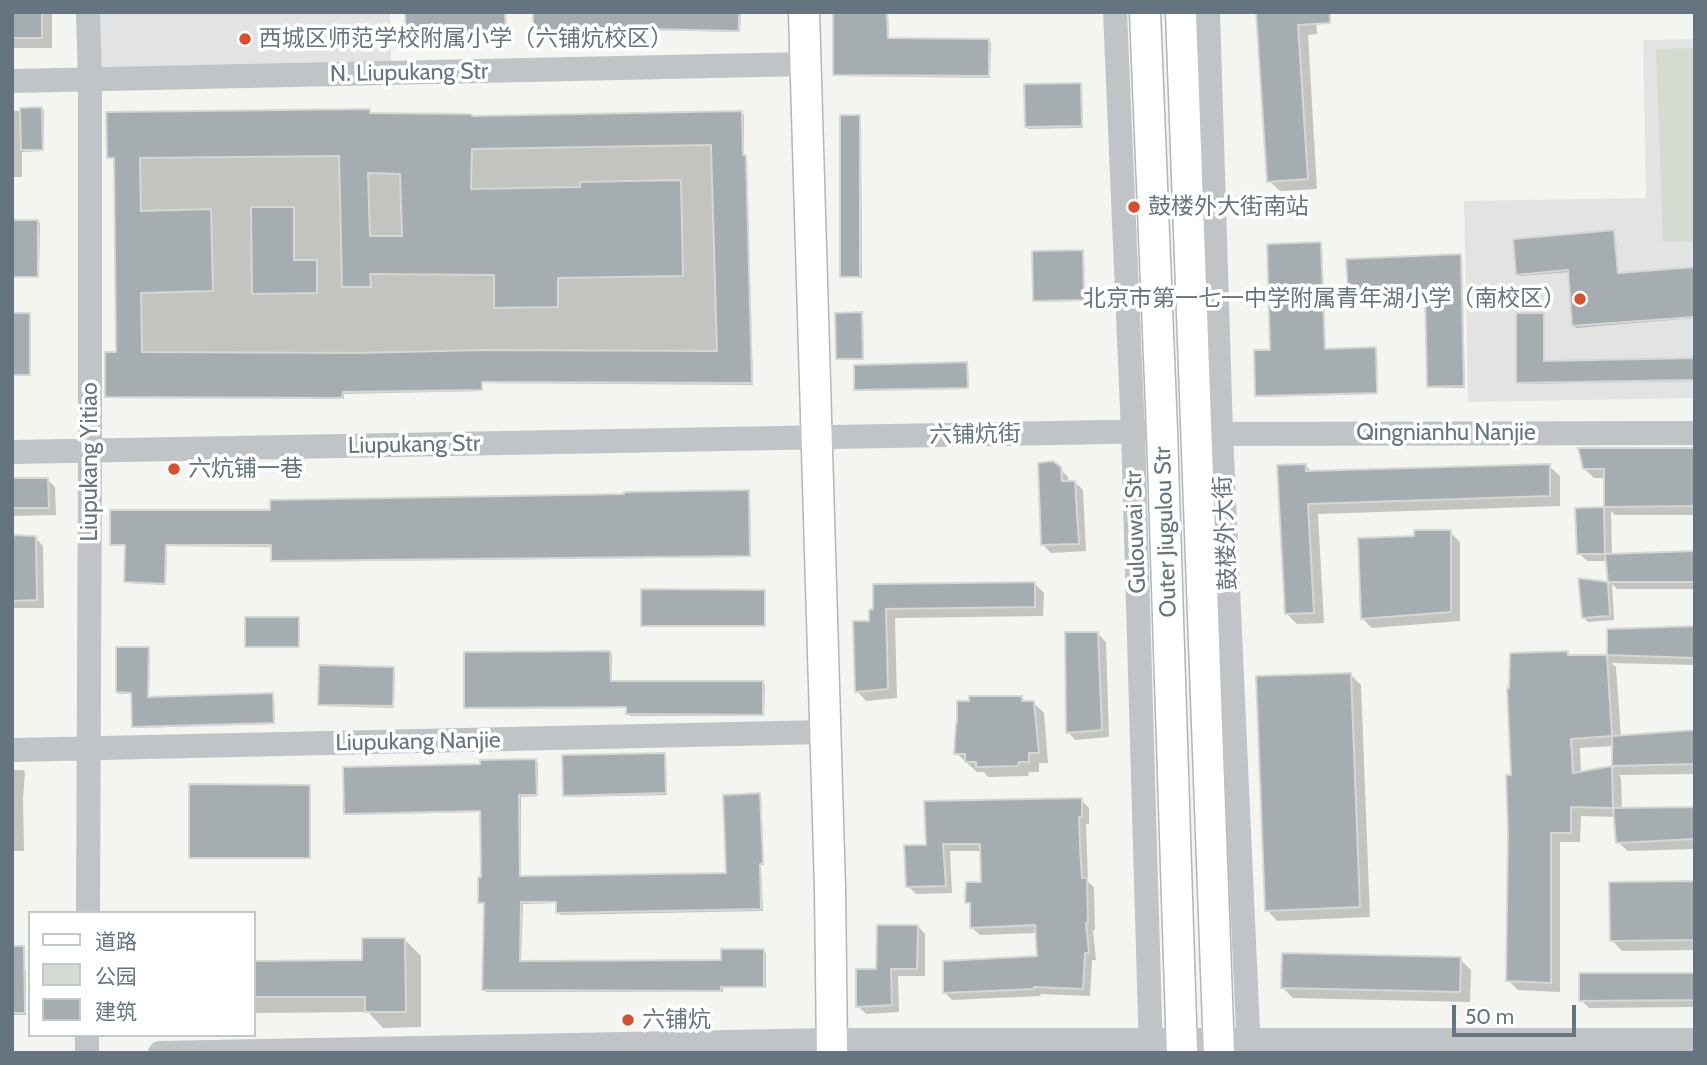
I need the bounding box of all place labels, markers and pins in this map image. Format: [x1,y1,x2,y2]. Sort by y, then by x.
place label: 西城区师范学校附属小学（六铺炕校区） [259,25,673,53]
marker: 西城区师范学校附属小学（六铺炕校区） [237,31,253,47]
place label: 鼓楼外大街南站 [1148,193,1309,221]
marker: 鼓楼外大街南站 [1126,199,1142,215]
place label: 北京市第一七一中学附属青年湖小学（南校区） [1083,285,1566,313]
marker: 北京市第一七一中学附属青年湖小学（南校区） [1572,291,1588,307]
place label: 六炕铺一巷 [188,455,303,483]
marker: 六炕铺一巷 [166,461,182,477]
place label: 六铺炕 [642,1006,711,1034]
marker: 六铺炕 [620,1012,636,1028]

